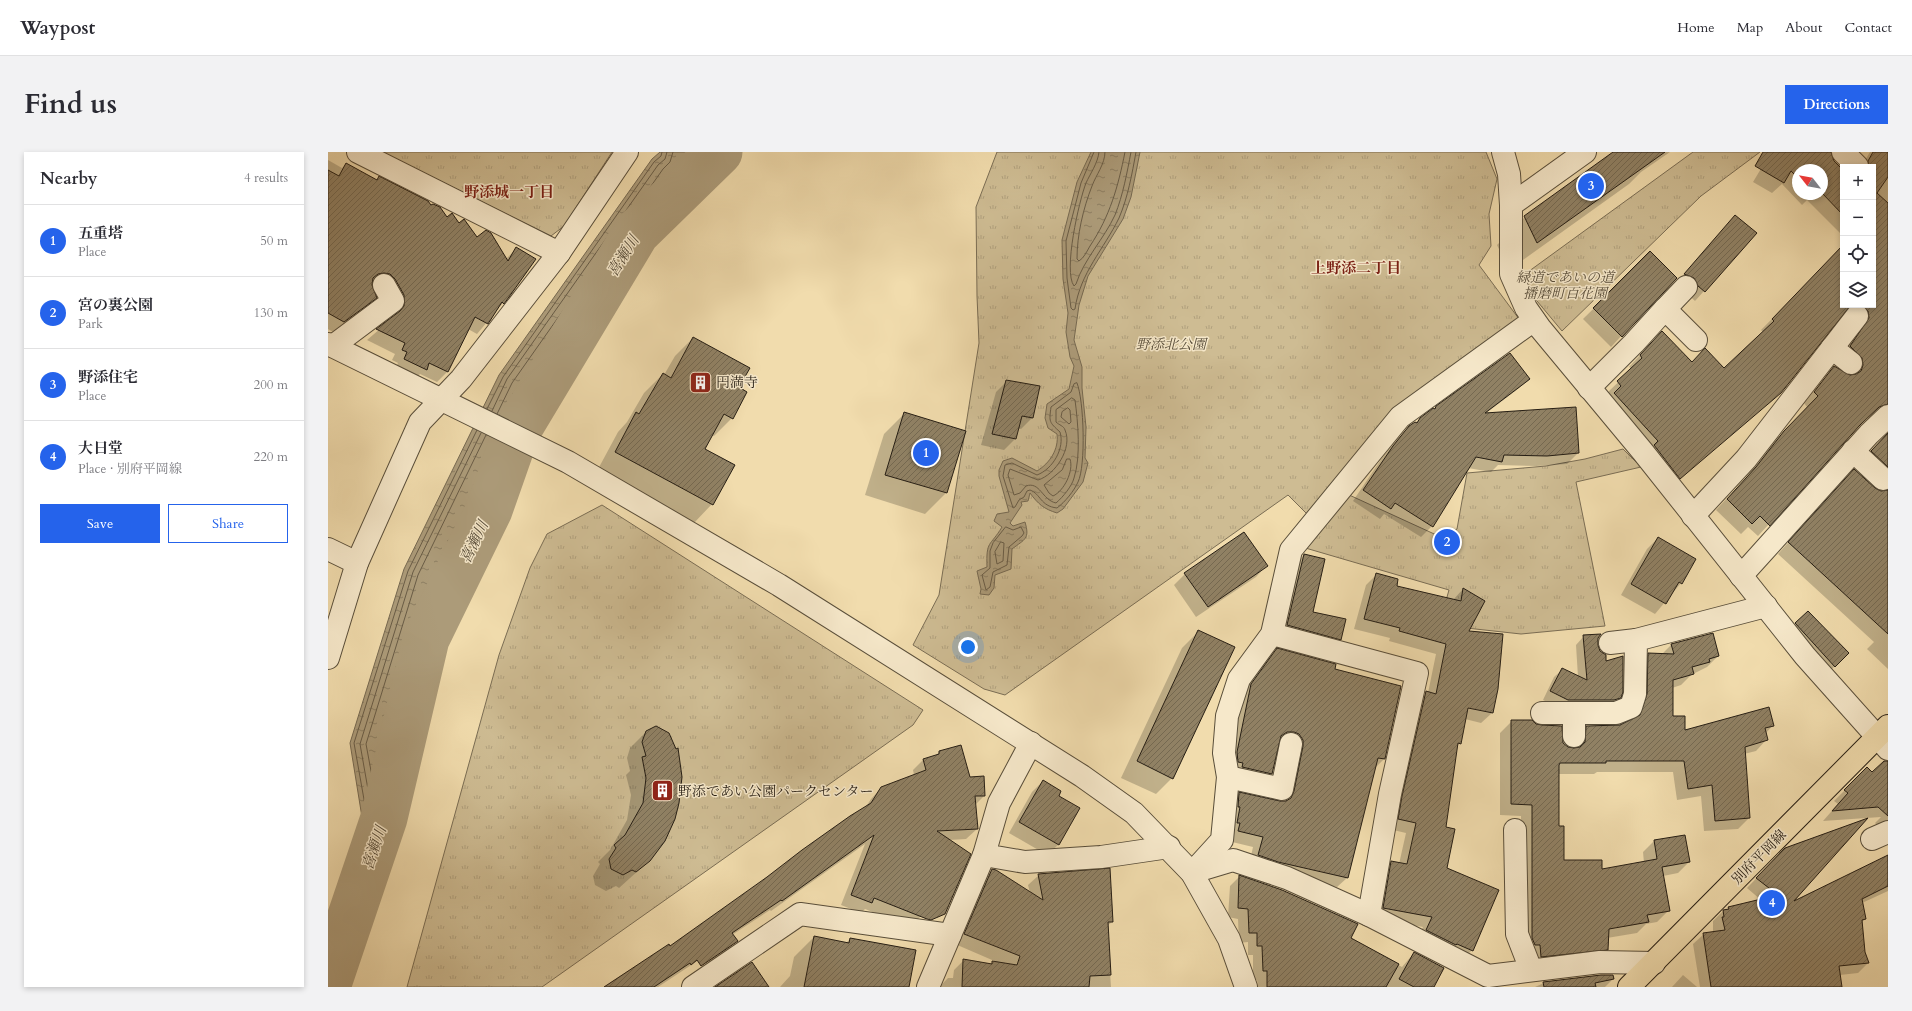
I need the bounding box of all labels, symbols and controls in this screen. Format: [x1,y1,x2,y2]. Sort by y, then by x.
text: Waypost [20,15,95,41]
text: Home [1677,18,1715,37]
text: Map [1737,18,1763,37]
text: About [1785,18,1822,37]
text: Contact [1844,18,1892,37]
text: Find us [24,85,117,123]
button: Directions [1785,85,1888,124]
north arrow [1792,164,1828,200]
map controls [1840,164,1876,308]
button: + [1840,164,1876,200]
text: Nearby [40,167,97,190]
text: 4 results [244,169,288,187]
pin: 3 [1578,171,1604,201]
district label: 野添城一丁目 [464,182,554,202]
button: − [1840,200,1876,236]
text: 五重塔 [78,223,123,243]
water label: 喜瀬川 [603,230,644,280]
text: 1 [50,232,56,250]
text: 50 m [260,232,288,250]
button: locate [1840,236,1876,272]
text: Place [78,243,106,261]
district label: 上野添二丁目 [1311,258,1401,278]
park label: 緑道であいの道 播磨町百花園 [1516,268,1616,303]
button: layers [1840,272,1876,308]
text: 宮の裏公園 [78,295,153,315]
text: 2 [50,304,56,322]
text: 130 m [254,304,288,322]
text: Park [78,315,103,333]
park label: 野添北公園 [1136,335,1208,354]
text: 野添住宅 [78,367,138,387]
building icon: 円満寺 [687,369,713,395]
place label: 円満寺 [716,373,758,392]
text: 3 [50,376,56,394]
text: 200 m [254,376,288,394]
text: Place [78,387,106,405]
text: 大日堂 [78,438,123,458]
pin: 1 [913,438,939,468]
text: 4 [50,448,56,466]
text: 220 m [254,448,288,466]
text: Place · 別府平岡線 [78,460,182,478]
button: Save [40,504,160,543]
button: Share [168,504,288,543]
water label: 喜瀬川 [455,516,494,567]
pin: 2 [1434,527,1460,557]
your location [958,637,978,657]
building icon: 野添であい公園パークセンター [650,778,676,804]
place label: 野添であい公園パークセンター [678,782,873,801]
water label: 喜瀬川 [357,822,391,873]
street label: 別府平岡線 [1728,826,1790,888]
pin: 4 [1759,888,1785,918]

